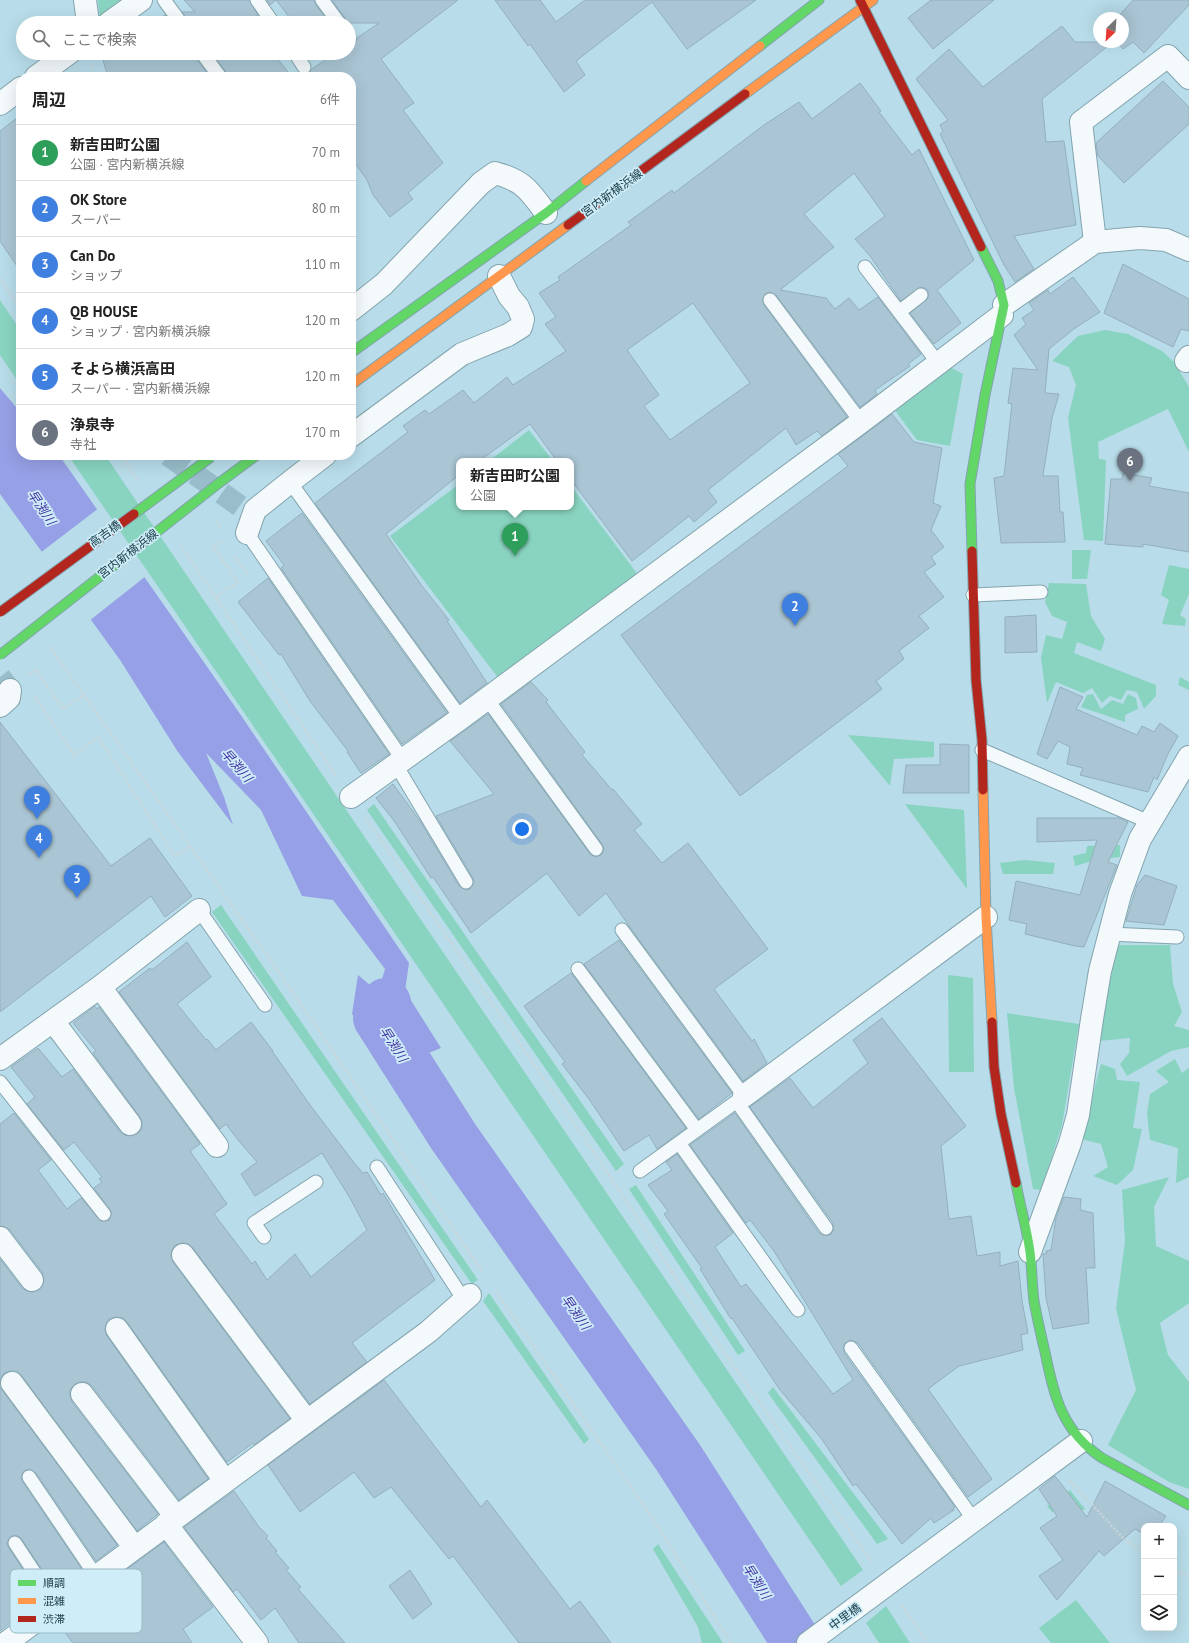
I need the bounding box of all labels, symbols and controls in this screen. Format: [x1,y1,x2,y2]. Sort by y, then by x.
north arrow [1093,12,1129,48]
search box [16,16,356,60]
icon: search [30,27,52,49]
text: ここで検索 [62,30,137,49]
text: 周辺 [32,89,66,111]
text: 6件 [320,91,340,108]
text: 新吉田町公園 [70,135,160,154]
text: 1 [41,144,49,161]
text: 70 m [312,144,340,161]
text: 公園 · 宮内新横浜線 [70,156,184,173]
street label: 宮内新横浜線 [578,165,645,220]
text: OK Store [70,190,127,209]
text: 2 [41,200,49,217]
text: 80 m [312,200,340,217]
text: スーパー [70,211,122,228]
text: Can Do [70,246,115,265]
text: 3 [41,256,49,273]
text: 110 m [305,256,340,273]
text: ショップ [70,267,122,284]
text: QB HOUSE [70,302,138,321]
text: 4 [41,312,49,329]
text: 120 m [305,312,340,329]
text: ショップ · 宮内新横浜線 [70,323,210,340]
text: そよら横浜高田 [70,359,175,378]
text: 5 [41,368,49,385]
text: 120 m [305,368,340,385]
text: スーパー · 宮内新横浜線 [70,380,210,397]
text: 浄泉寺 [70,415,115,434]
text: 6 [41,424,49,441]
text: 170 m [305,424,340,441]
text: 寺社 [70,436,96,453]
pin: 6 [1117,448,1143,481]
popup [456,458,574,510]
text: 新吉田町公園 [470,466,560,485]
water label: 早渕川 [24,486,61,530]
text: 公園 [470,487,496,504]
street label: 高吉橋 [86,517,124,550]
pin: 1 [502,523,528,556]
street label: 宮内新横浜線 [95,526,161,582]
pin: 2 [782,593,808,626]
water label: 早渕川 [217,745,257,787]
pin: 5 [24,786,50,819]
your location [512,819,532,839]
pin: 4 [26,825,52,858]
pin: 3 [64,865,90,898]
water label: 早渕川 [376,1023,412,1067]
water label: 早渕川 [557,1291,595,1335]
map controls [1141,1523,1177,1631]
button: + [1141,1523,1177,1559]
button: − [1141,1559,1177,1595]
water label: 早渕川 [739,1560,775,1604]
legend [10,1569,142,1633]
text: 順調 [43,1576,65,1590]
text: 混雑 [43,1594,65,1608]
button: layers [1141,1595,1177,1631]
street label: 中里橋 [826,1600,864,1633]
text: 渋滞 [43,1612,65,1626]

